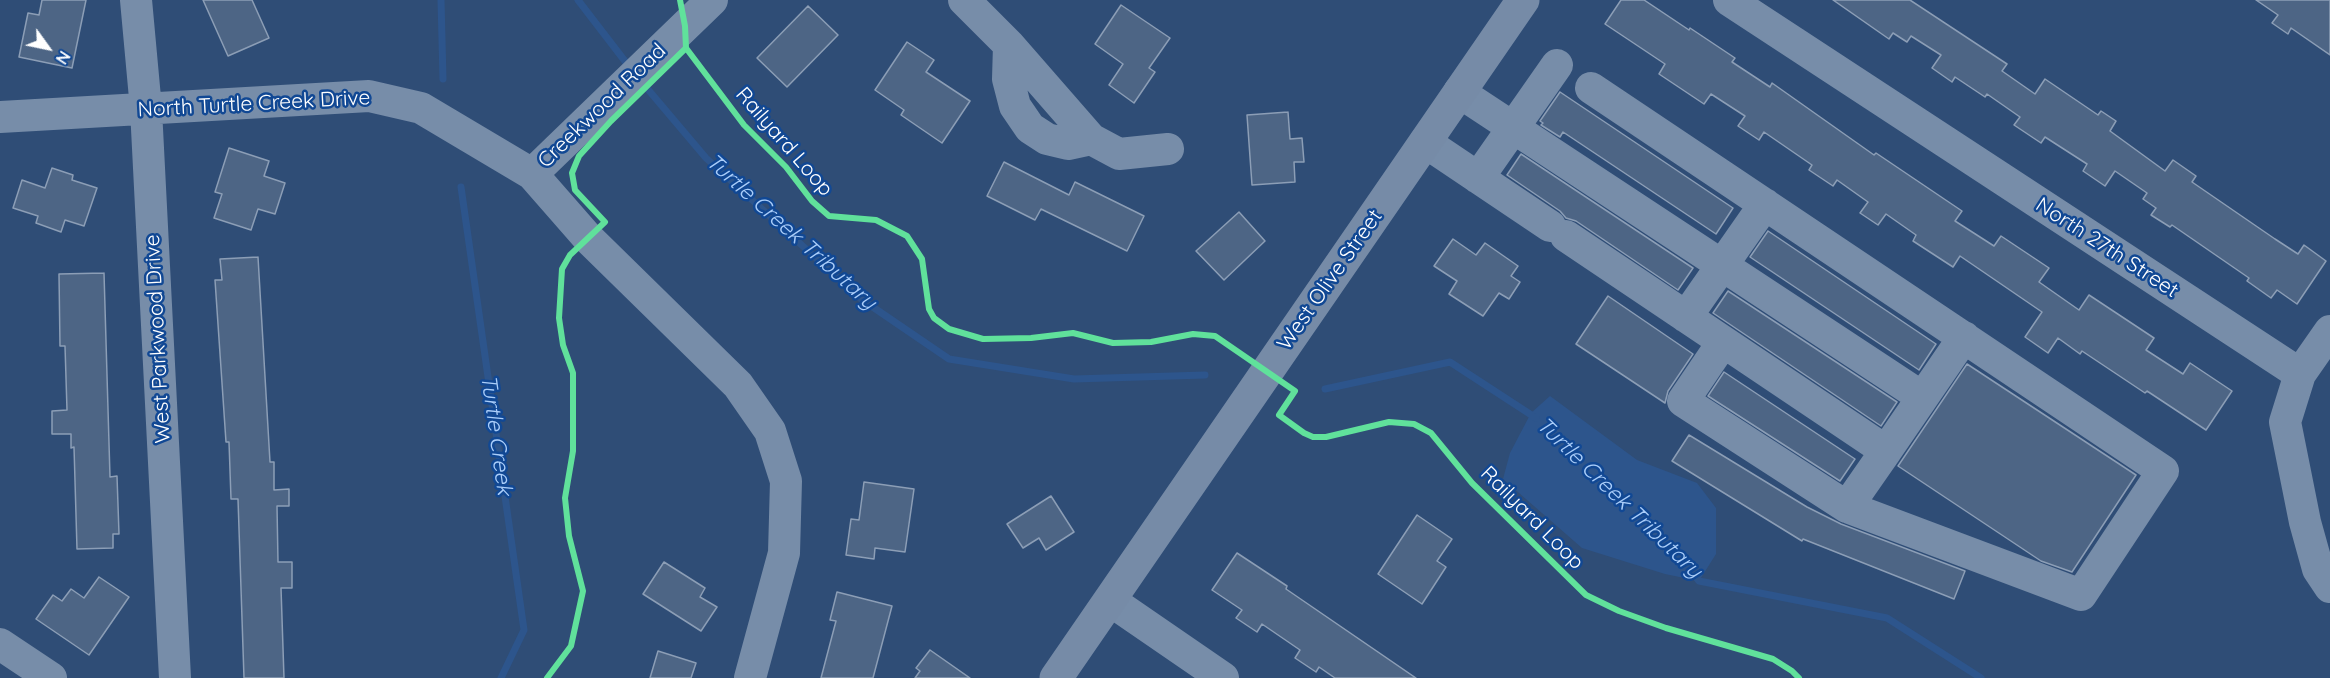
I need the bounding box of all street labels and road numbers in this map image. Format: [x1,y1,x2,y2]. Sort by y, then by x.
street label: Creekwood Road [533,39,671,173]
street label: Railyard Loop [730,82,838,202]
street label: North Turtle Creek Drive [137,85,371,123]
street label: North 27th Street [2031,192,2183,304]
street label: West Olive Street [1272,205,1388,355]
street label: West Parkwood Drive [140,234,176,444]
street label: Railyard Loop [1475,461,1589,575]

